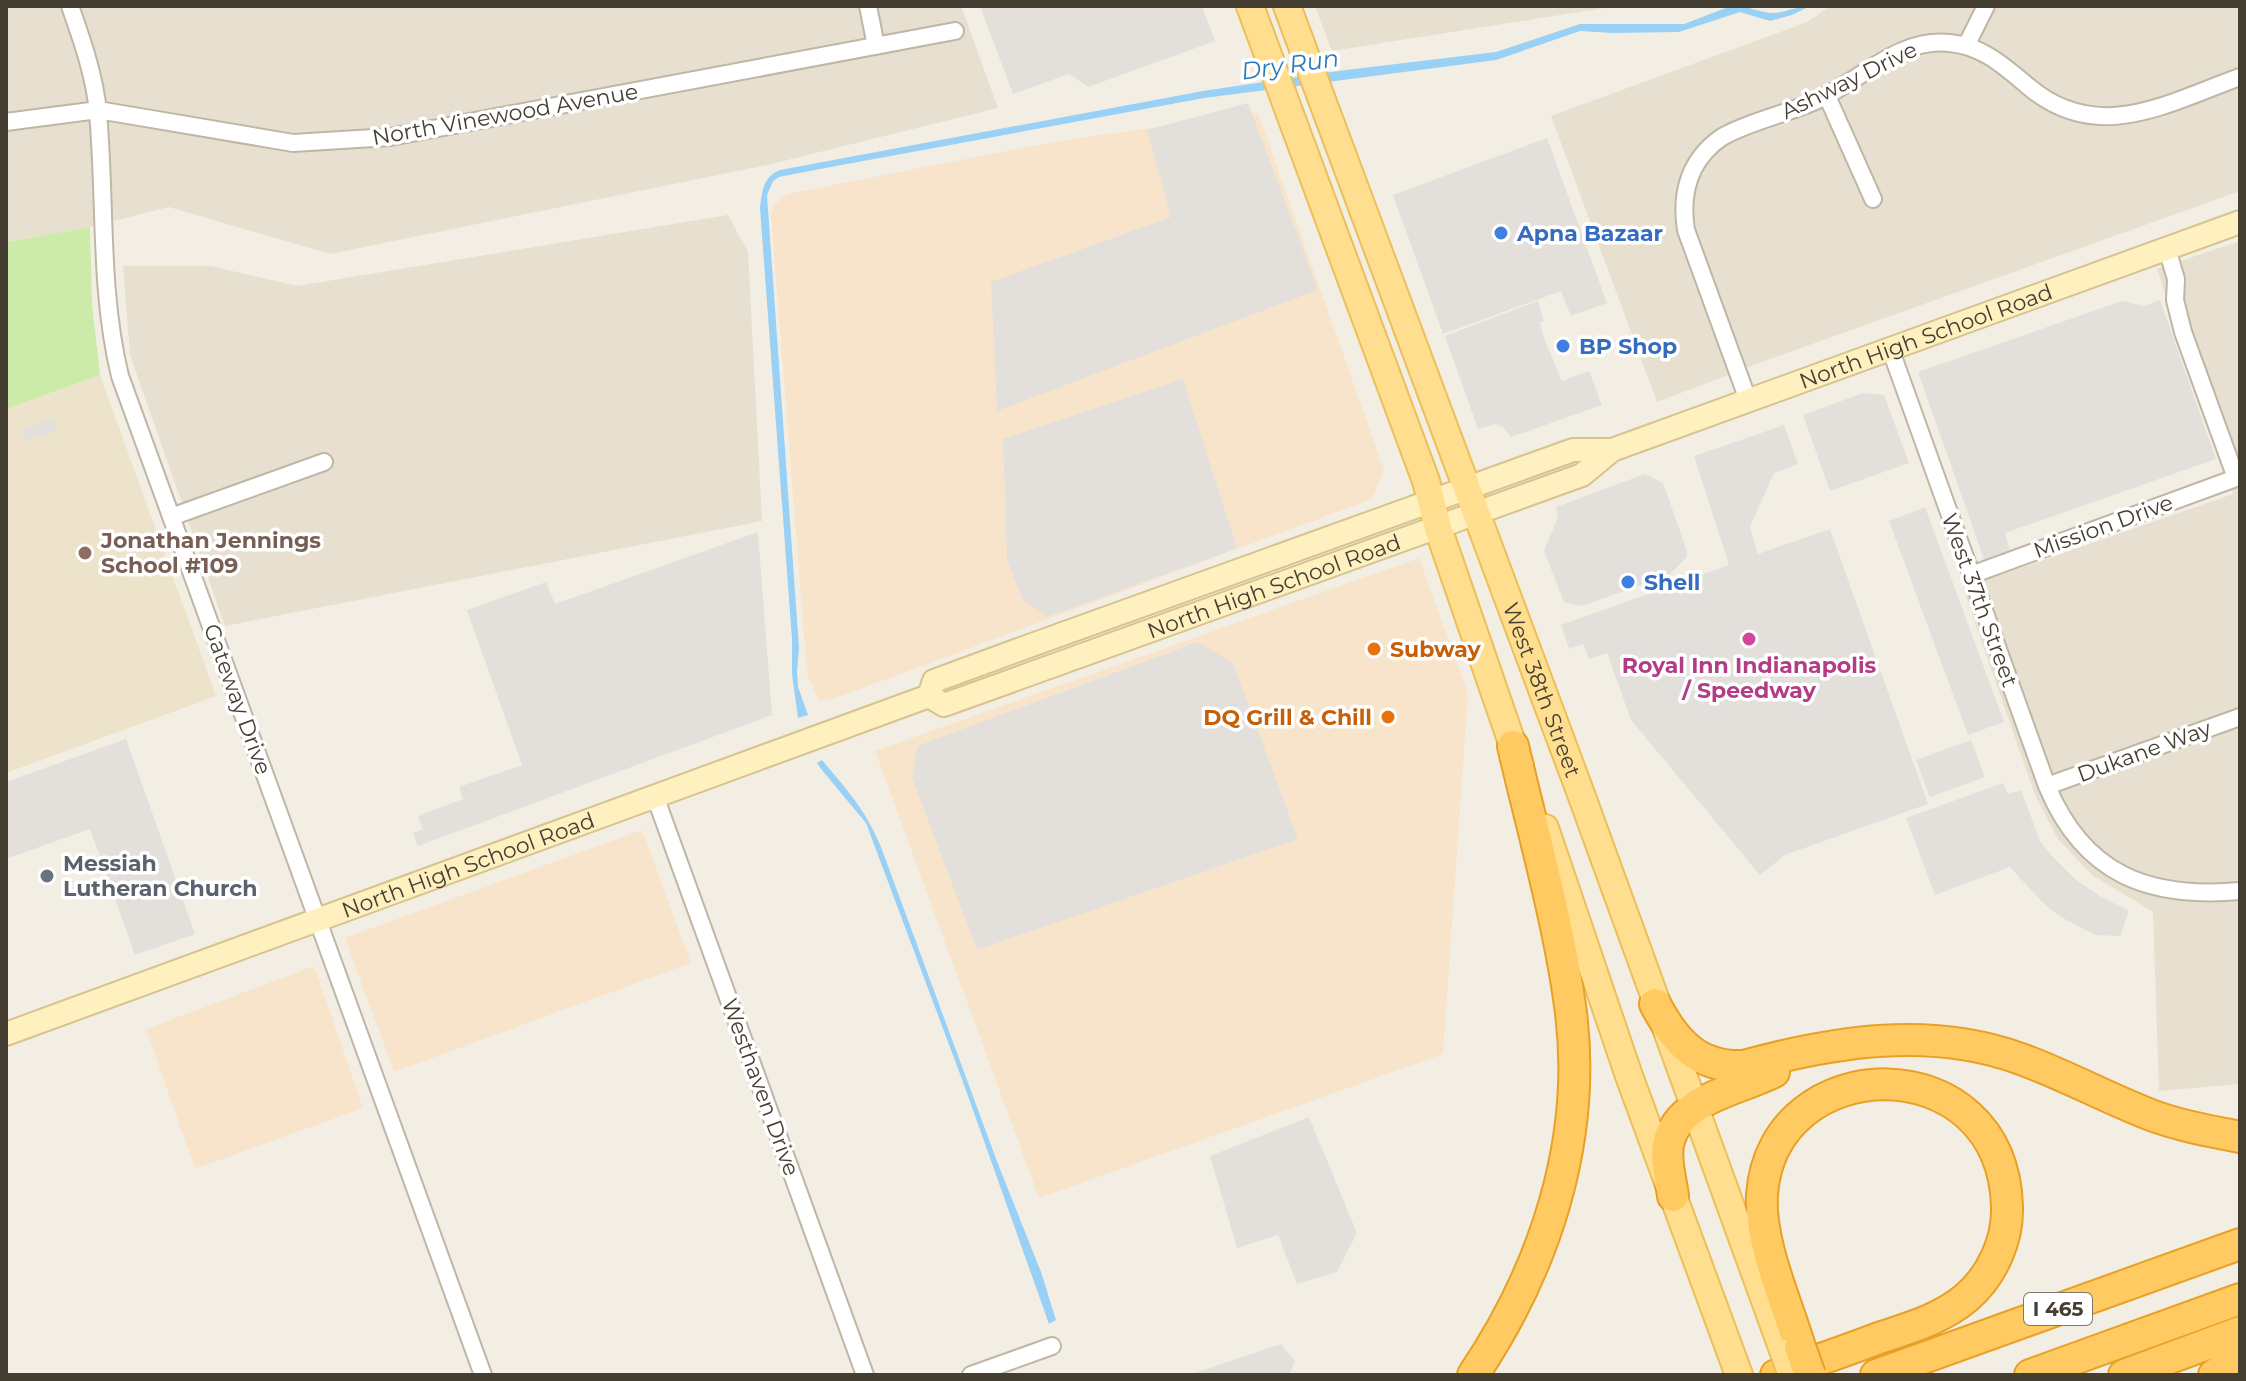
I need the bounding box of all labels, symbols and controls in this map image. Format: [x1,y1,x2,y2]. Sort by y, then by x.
street label: Ashway Drive [1777,36,1922,125]
water label: Dry Run [1239,43,1341,86]
street label: North Vinewood Avenue [370,78,640,151]
place label: Apna Bazaar [1516,220,1663,247]
marker: Apna Bazaar [1492,224,1510,242]
street label: North High School Road [1796,278,2056,395]
place label: BP Shop [1579,333,1677,360]
marker: BP Shop [1554,337,1572,355]
street label: Mission Drive [2030,489,2177,564]
street label: West 37th Street [1936,510,2023,691]
place label: Jonathan Jennings School #109 [100,527,321,579]
street label: North High School Road [1144,529,1404,645]
marker: Jonathan Jennings School #109 [76,544,94,562]
place label: Shell [1644,569,1700,596]
marker: Shell [1619,573,1637,591]
street label: West 38th Street [1497,599,1587,781]
street label: Gateway Drive [198,620,277,778]
marker: Royal Inn Indianapolis / Speedway [1740,630,1758,648]
place label: Subway [1390,636,1482,663]
marker: Subway [1365,640,1383,658]
place label: Royal Inn Indianapolis / Speedway [1622,652,1877,704]
place label: DQ Grill & Chill [1203,704,1372,731]
marker: DQ Grill & Chill [1379,708,1397,726]
street label: Dukane Way [2074,715,2215,788]
street label: North High School Road [338,807,598,924]
place label: Messiah Lutheran Church [63,850,257,902]
marker: Messiah Lutheran Church [38,867,56,885]
street label: Westhaven Drive [716,995,805,1180]
road number: I 465 [2024,1293,2092,1325]

